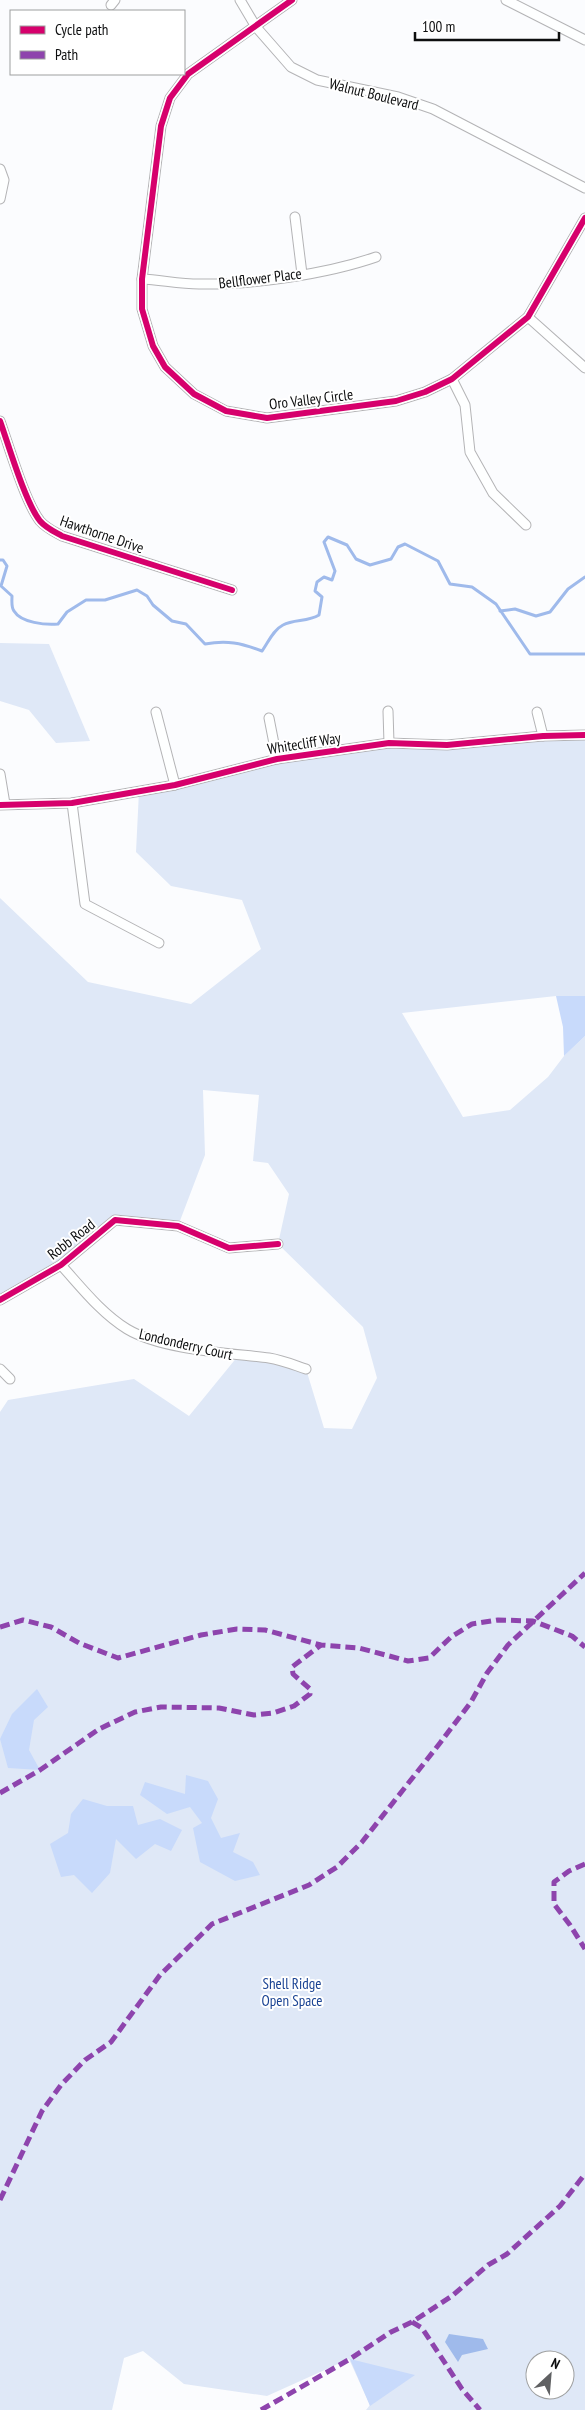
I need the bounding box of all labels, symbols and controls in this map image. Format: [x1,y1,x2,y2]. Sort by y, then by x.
legend [10,10,185,75]
scale bar [415,10,559,42]
text: 100 m [422,17,455,36]
text: Cycle path [55,20,108,39]
text: Path [55,45,78,64]
street label: Walnut Boulevard [327,74,421,114]
street label: Bellflower Place [217,263,303,293]
street label: Oro Valley Circle [268,384,354,414]
street label: Hawthorne Drive [58,511,146,557]
street label: Whitecliff Way [266,728,342,758]
street label: Robb Road [44,1215,98,1263]
street label: Londonderry Court [137,1324,235,1364]
park label: Shell Ridge Open Space [262,1974,322,2010]
north arrow [525,2350,575,2400]
text: N [548,2354,563,2373]

